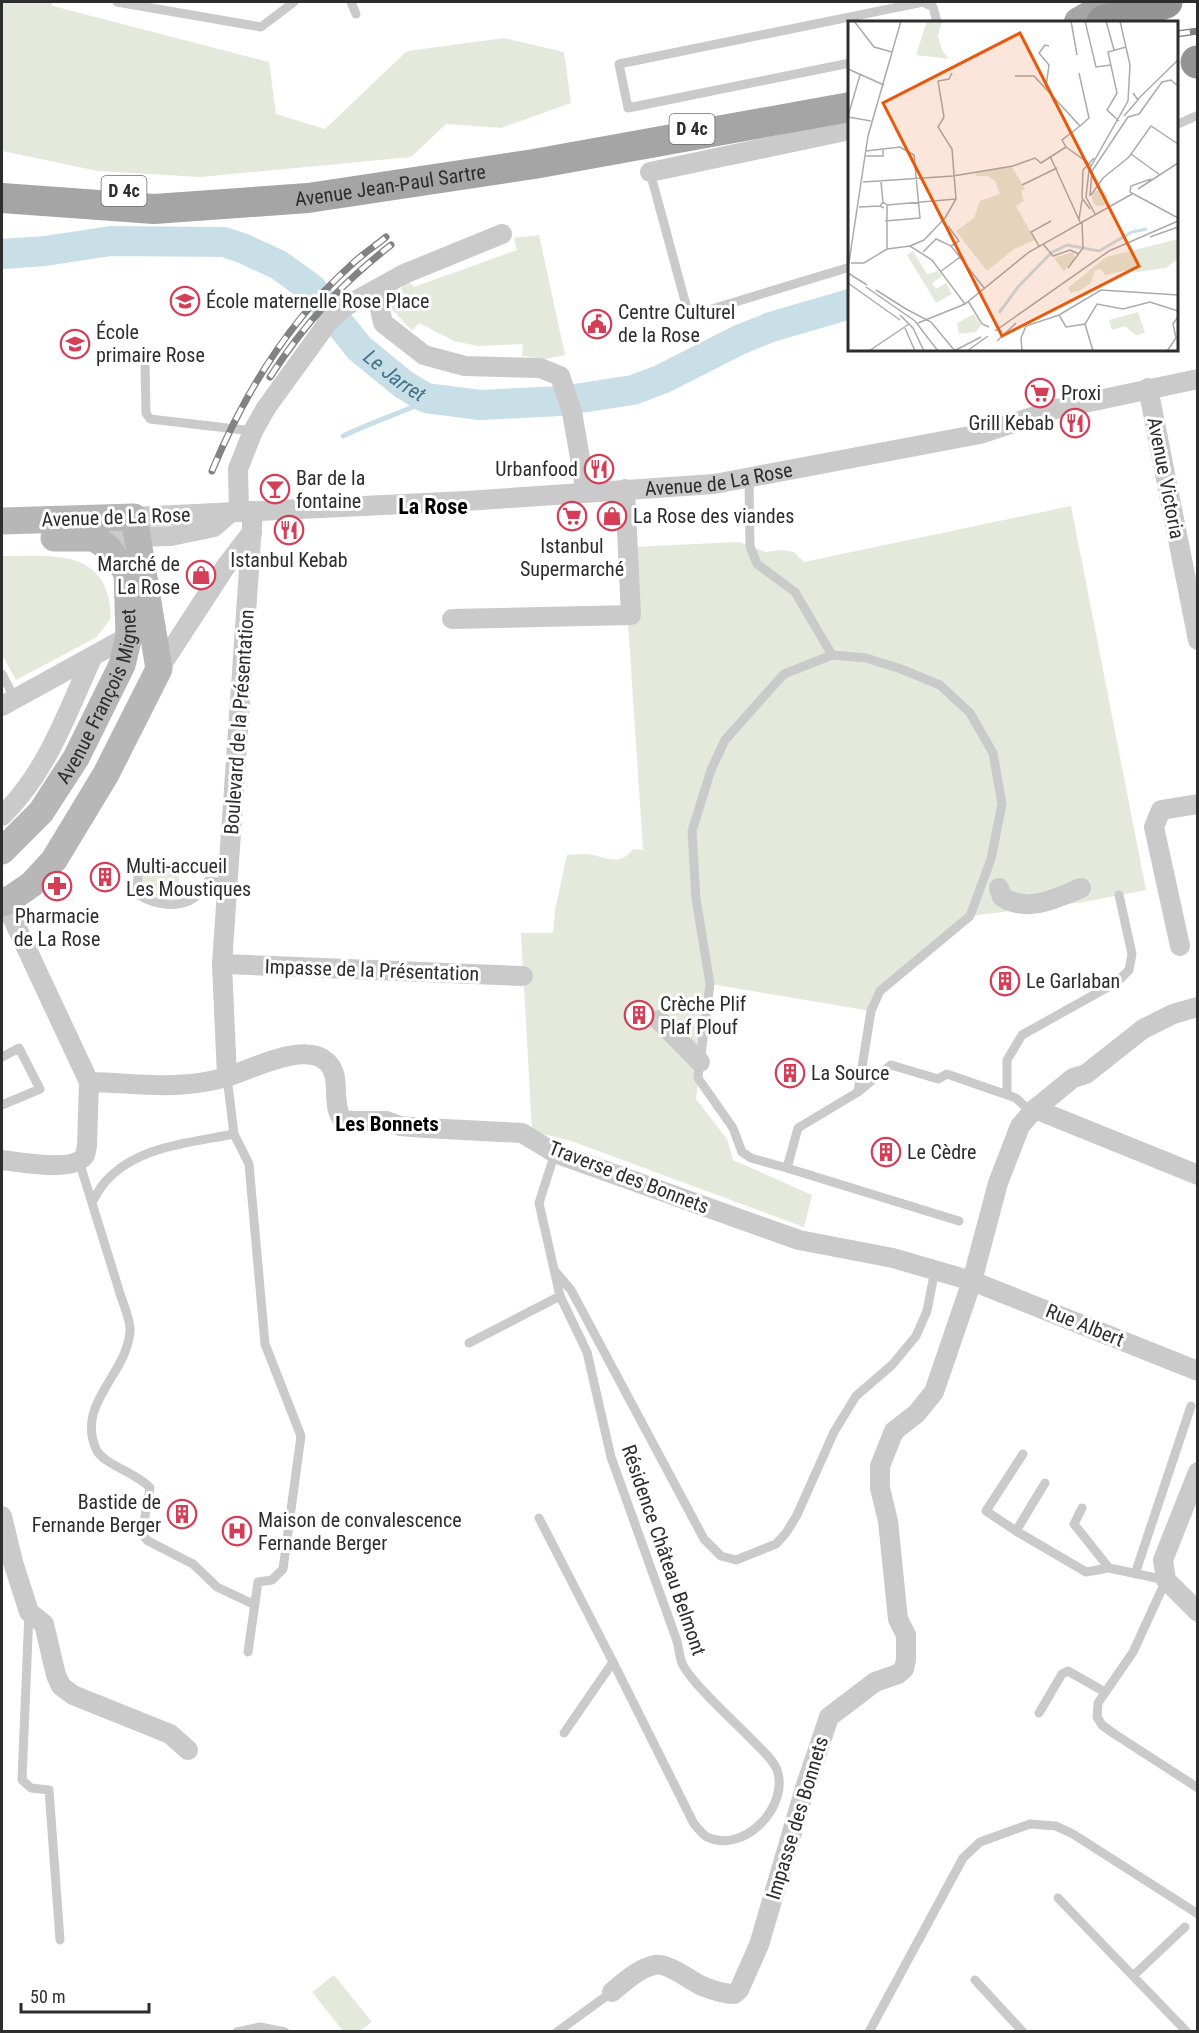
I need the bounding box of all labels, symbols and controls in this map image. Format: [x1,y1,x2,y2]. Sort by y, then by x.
inset map [848,21,1178,351]
road number: D 4c [670,114,714,144]
street label: Avenue Jean-Paul Sartre [294,159,487,211]
road number: D 4c [102,176,146,206]
school or university icon: École maternelle Rose Place [169,285,201,317]
place label: École maternelle Rose Place [206,289,429,313]
place label: Centre Culturel de la Rose [618,300,735,347]
public building icon: Centre Culturel de la Rose [581,308,613,340]
place label: École primaire Rose [96,320,205,367]
school or university icon: École primaire Rose [59,328,91,360]
water label: Le Jarret [359,345,431,407]
supermarket icon: Proxi [1024,377,1056,409]
place label: Proxi [1061,381,1101,405]
restaurant icon: Grill Kebab [1059,407,1091,439]
place label: Grill Kebab [968,411,1054,435]
street label: Avenue Victoria [1142,415,1190,541]
restaurant icon: Urbanfood [583,453,615,485]
place label: Urbanfood [495,457,578,481]
street label: Avenue de La Rose [644,458,794,501]
place label: Bar de la fontaine [296,466,365,513]
bar icon: Bar de la fontaine [259,473,291,505]
district label: La Rose [398,494,468,519]
supermarket icon: Istanbul Supermarché [556,500,588,532]
shop icon: La Rose des viandes [596,500,628,532]
street label: Avenue de La Rose [41,502,191,532]
place label: La Rose des viandes [633,504,794,528]
restaurant icon: Istanbul Kebab [273,514,305,546]
place label: Istanbul Supermarché [520,534,624,581]
place label: Istanbul Kebab [230,548,348,572]
place label: Marché de La Rose [97,552,180,599]
shop icon: Marché de La Rose [185,559,217,591]
street label: Avenue François Mignet [51,608,141,788]
street label: Boulevard de la Présentation [219,609,259,835]
place label: Multi-accueil Les Moustiques [126,854,251,901]
building icon: Multi-accueil Les Moustiques [89,861,121,893]
pharmacy icon: Pharmacie de La Rose [41,870,73,902]
place label: Pharmacie de La Rose [14,904,100,951]
street label: Impasse de la Présentation [264,954,480,986]
building icon: Le Garlaban [989,965,1021,997]
place label: Le Garlaban [1026,969,1120,993]
place label: Crèche Plif Plaf Plouf [660,992,747,1039]
building icon: Crèche Plif Plaf Plouf [623,999,655,1031]
building icon: La Source [774,1057,806,1089]
place label: La Source [811,1061,889,1085]
district label: Les Bonnets [335,1112,439,1136]
street label: Traverse des Bonnets [546,1135,712,1219]
building icon: Le Cèdre [870,1136,902,1168]
place label: Le Cèdre [907,1140,976,1164]
street label: Rue Albert [1042,1298,1128,1352]
street label: Résidence Château Belmont [617,1442,711,1659]
place label: Bastide de Fernande Berger [32,1490,161,1537]
building icon: Bastide de Fernande Berger [166,1498,198,1530]
place label: Maison de convalescence Fernande Berger [258,1508,462,1555]
hospital icon: Maison de convalescence Fernande Berger [221,1515,253,1547]
street label: Impasse des Bonnets [761,1733,833,1903]
scale bar [21,1976,148,2014]
text: 50 m [30,1986,65,2007]

